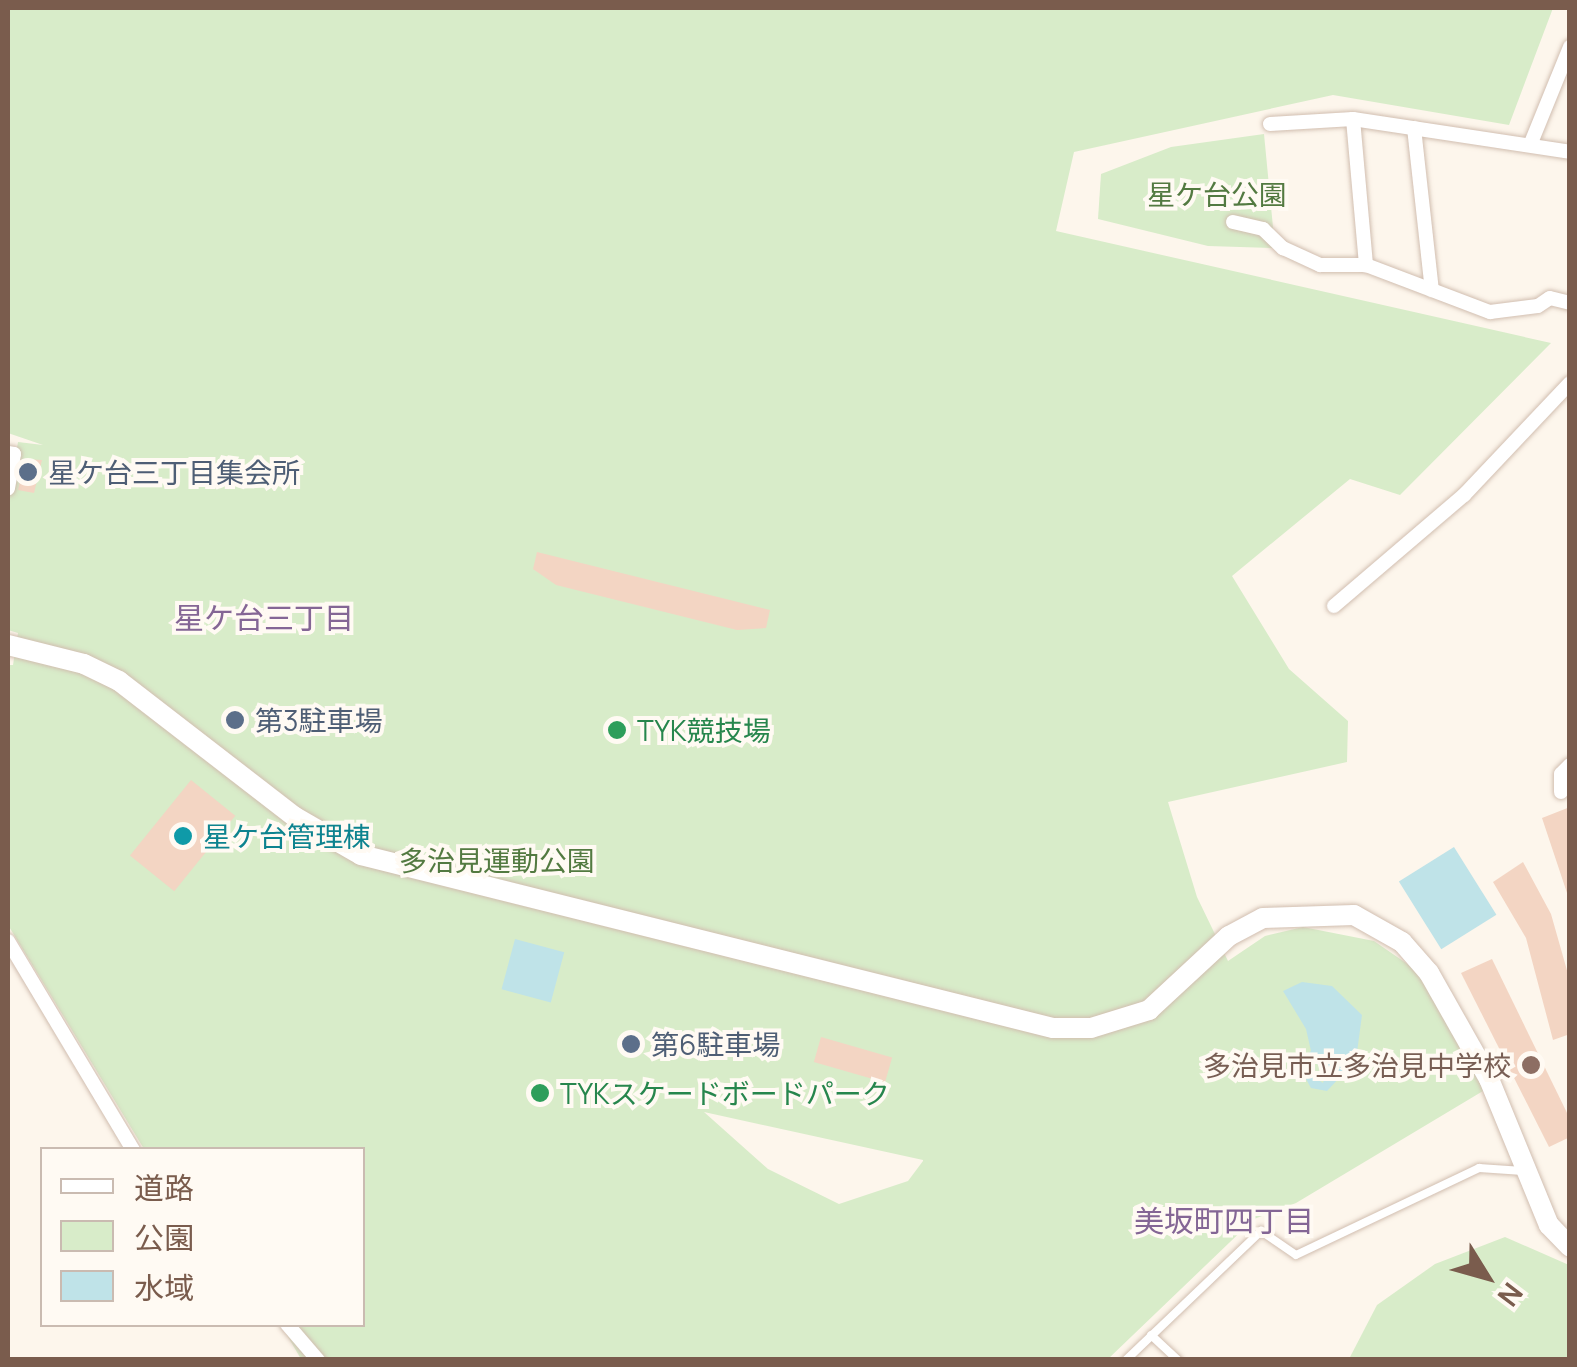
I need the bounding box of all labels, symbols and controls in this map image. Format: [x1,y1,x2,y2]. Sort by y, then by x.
park label: 星ケ台公園 [1147,177,1287,211]
place label: 星ケ台三丁目集会所 [48,455,300,489]
marker: 星ケ台三丁目集会所 [17,461,39,483]
district label: 星ケ台三丁目 [174,600,354,636]
place label: 第3駐車場 [255,703,382,737]
marker: 第3駐車場 [224,709,246,731]
place label: TYK競技場 [637,713,771,747]
marker: TYK競技場 [606,719,628,741]
place label: 星ケ台管理棟 [203,819,371,853]
marker: 星ケ台管理棟 [172,825,194,847]
park label: 多治見運動公園 [399,843,595,877]
place label: 第6駐車場 [651,1027,780,1061]
marker: 第6駐車場 [620,1033,642,1055]
place label: 多治見市立多治見中学校 [1203,1048,1511,1082]
marker: 多治見市立多治見中学校 [1520,1054,1542,1076]
place label: TYKスケードボードパーク [560,1076,890,1110]
marker: TYKスケードボードパーク [529,1082,551,1104]
legend [40,1147,365,1327]
text: 道路 [134,1167,194,1208]
district label: 美坂町四丁目 [1134,1203,1314,1239]
text: 公園 [134,1217,194,1258]
north arrow [1437,1227,1537,1327]
text: 水域 [134,1267,194,1308]
text: N [1490,1276,1532,1315]

